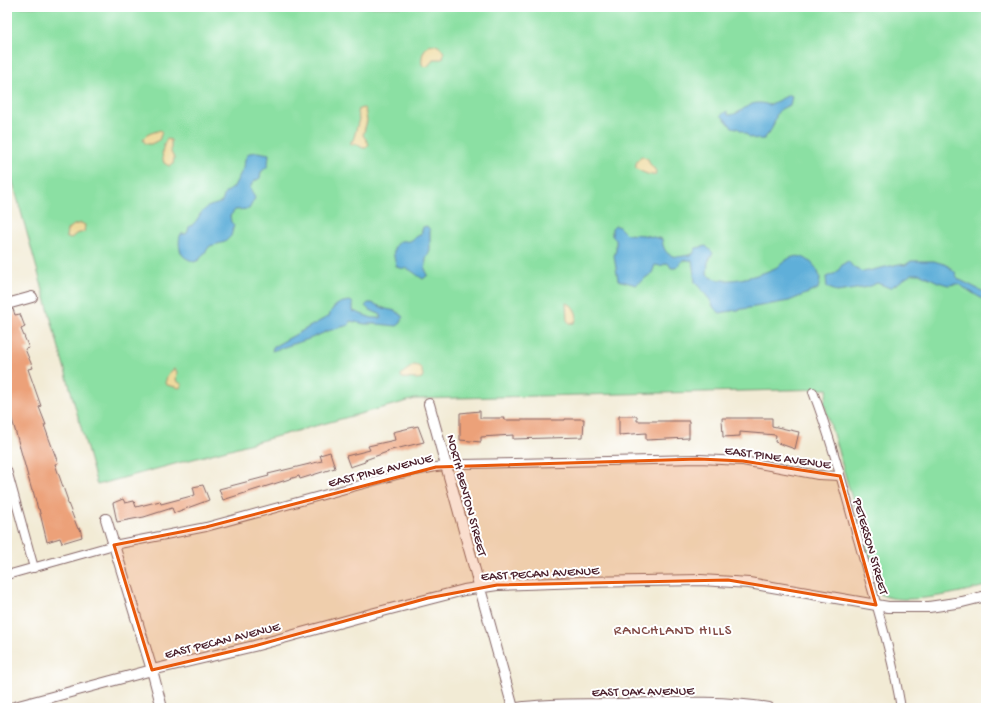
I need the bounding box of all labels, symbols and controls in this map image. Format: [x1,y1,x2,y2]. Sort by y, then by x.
street label: NORTH BENTON STREET [442,433,489,559]
street label: EAST PINE AVENUE [724,444,833,473]
street label: EAST PINE AVENUE [327,451,435,492]
street label: PETERSON STREET [848,496,891,598]
street label: EAST PECAN AVENUE [481,564,601,585]
street label: EAST PECAN AVENUE [163,620,283,663]
district label: RANCHLAND HILLS [614,623,732,640]
street label: EAST OAK AVENUE [592,684,695,701]

